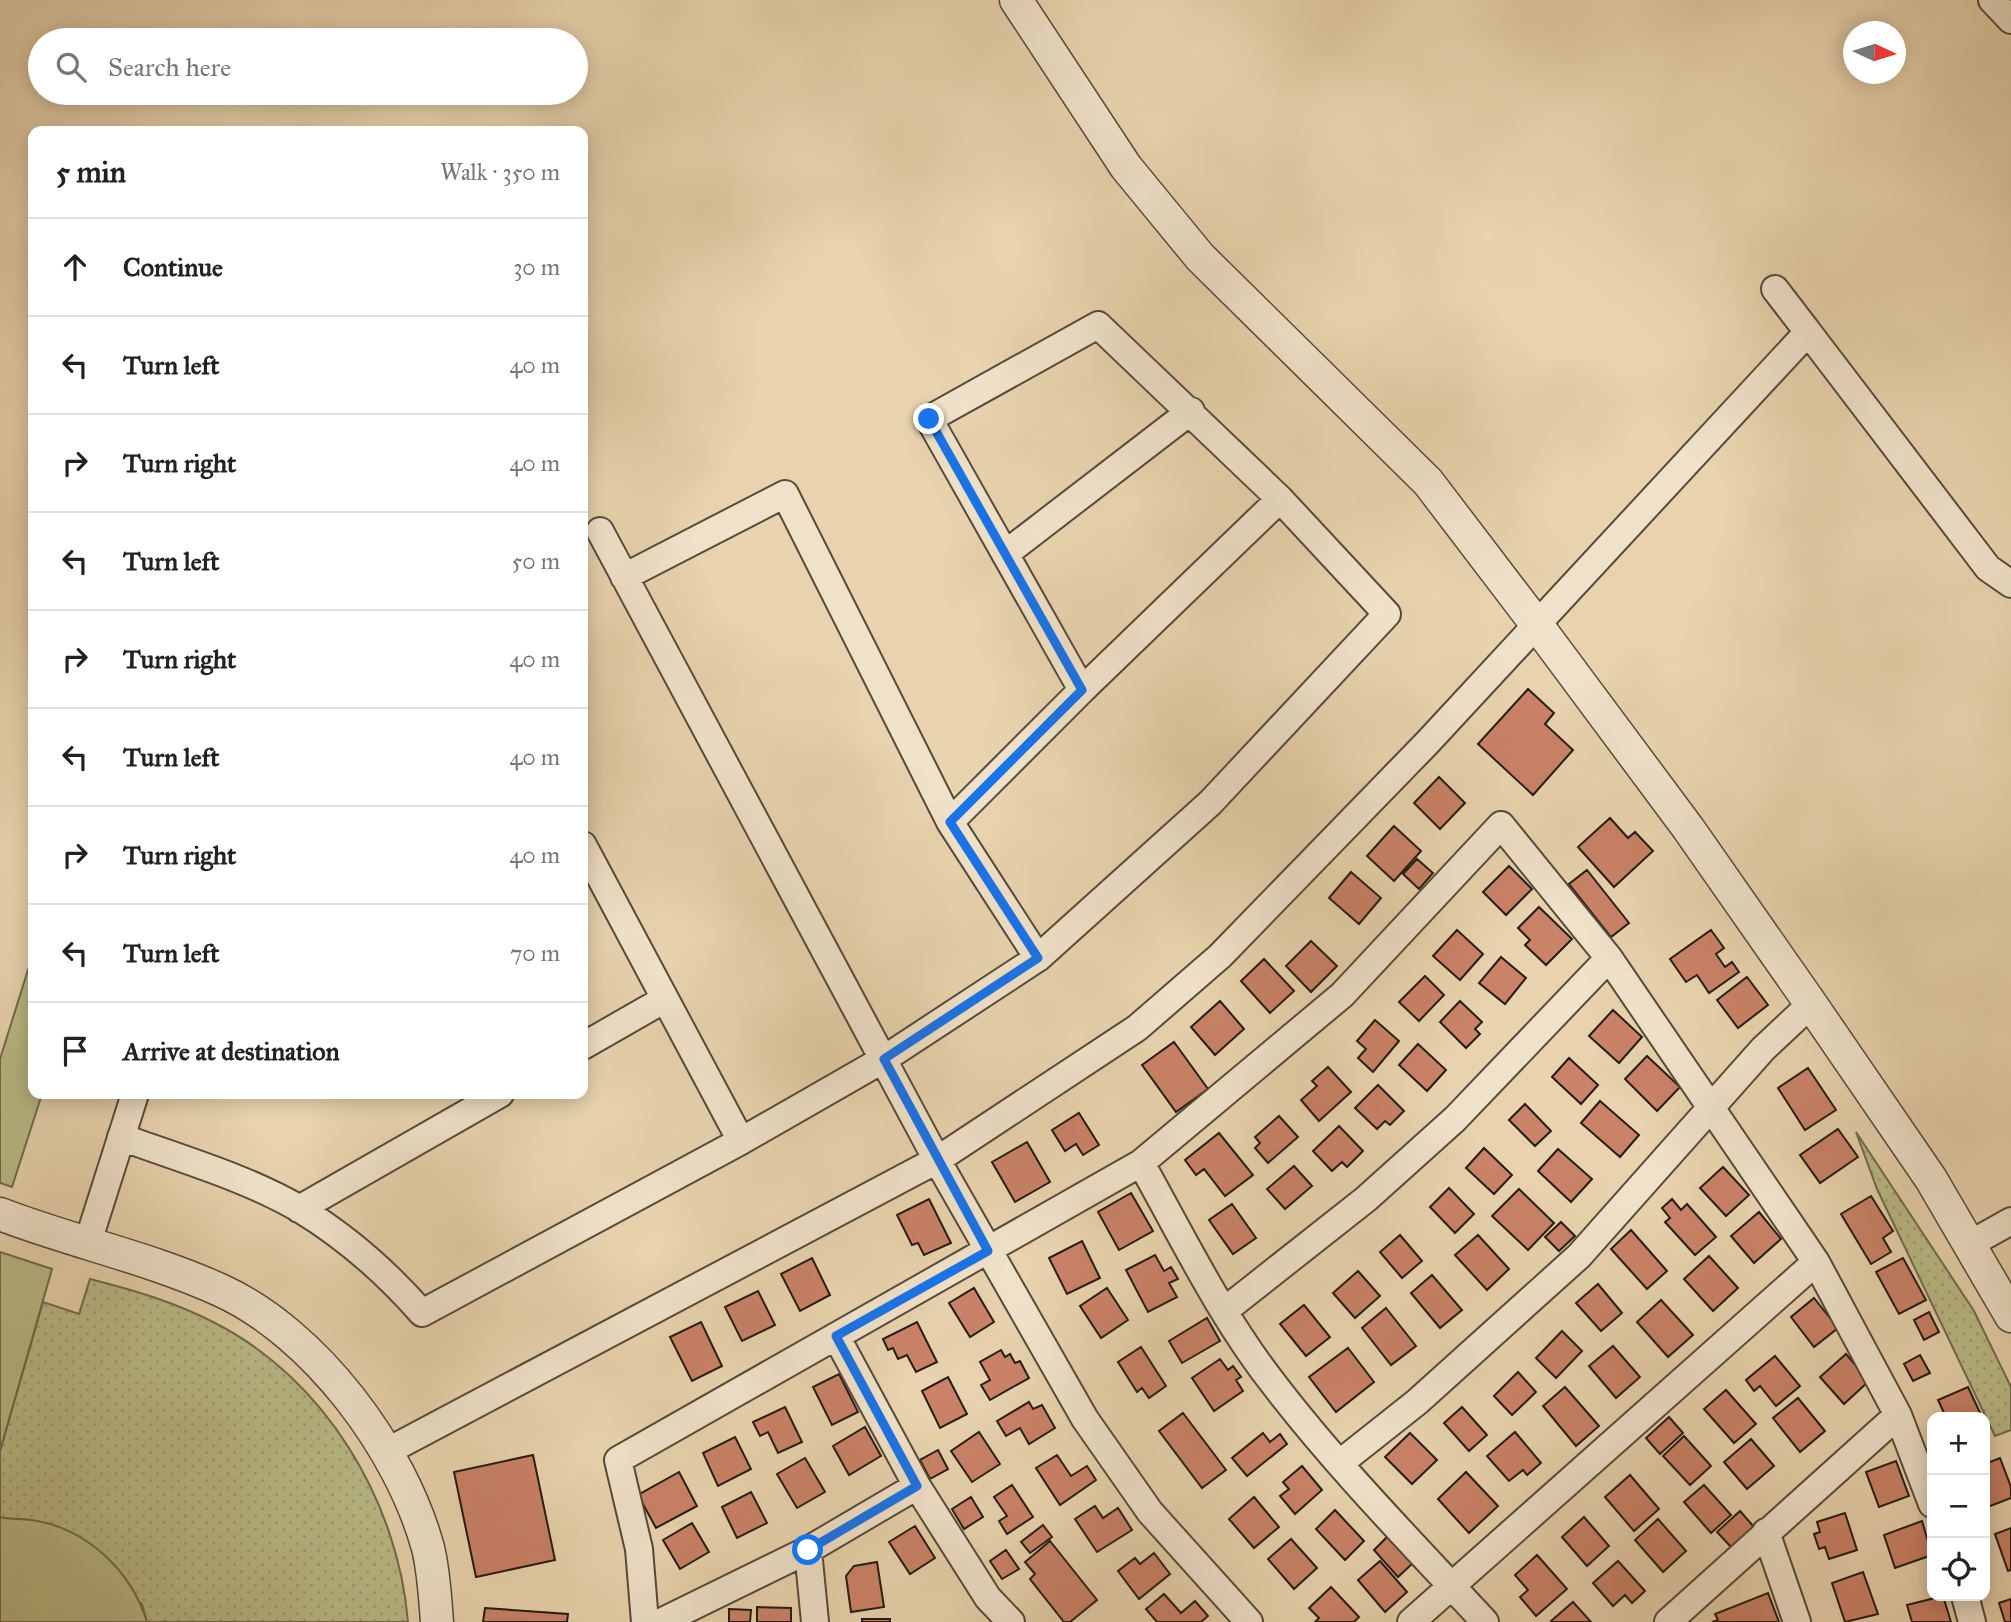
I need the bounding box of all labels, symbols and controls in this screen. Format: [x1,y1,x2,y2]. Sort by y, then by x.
north arrow [1843,21,1906,84]
search box [28,28,588,105]
icon: search [52,48,90,86]
text: Search here [108,51,231,83]
text: 5 min [56,154,126,190]
text: Walk · 350 m [440,158,560,186]
icon: ahead [56,248,94,286]
text: Continue [123,251,223,283]
text: 30 m [513,253,560,281]
icon: left [56,346,94,384]
text: Turn left [123,349,219,381]
text: 40 m [510,351,560,379]
route end [913,403,944,434]
icon: right [56,444,94,482]
text: Turn right [123,447,236,479]
text: 40 m [510,449,560,477]
icon: left [56,542,94,580]
text: Turn left [123,545,219,577]
text: 50 m [512,547,560,575]
icon: right [56,640,94,678]
text: Turn right [123,643,236,675]
text: 40 m [510,645,560,673]
icon: left [56,738,94,776]
text: Turn left [123,741,219,773]
text: 40 m [510,743,560,771]
icon: right [56,836,94,874]
text: Turn right [123,839,236,871]
text: 40 m [510,841,560,869]
icon: left [56,934,94,972]
text: Turn left [123,937,219,969]
text: 70 m [510,939,560,967]
icon: arrive [56,1032,94,1070]
text: Arrive at destination [123,1035,340,1067]
map controls [1927,1412,1990,1601]
button: + [1927,1412,1990,1475]
button: − [1927,1475,1990,1538]
route start [792,1534,823,1565]
button: locate [1927,1538,1990,1601]

